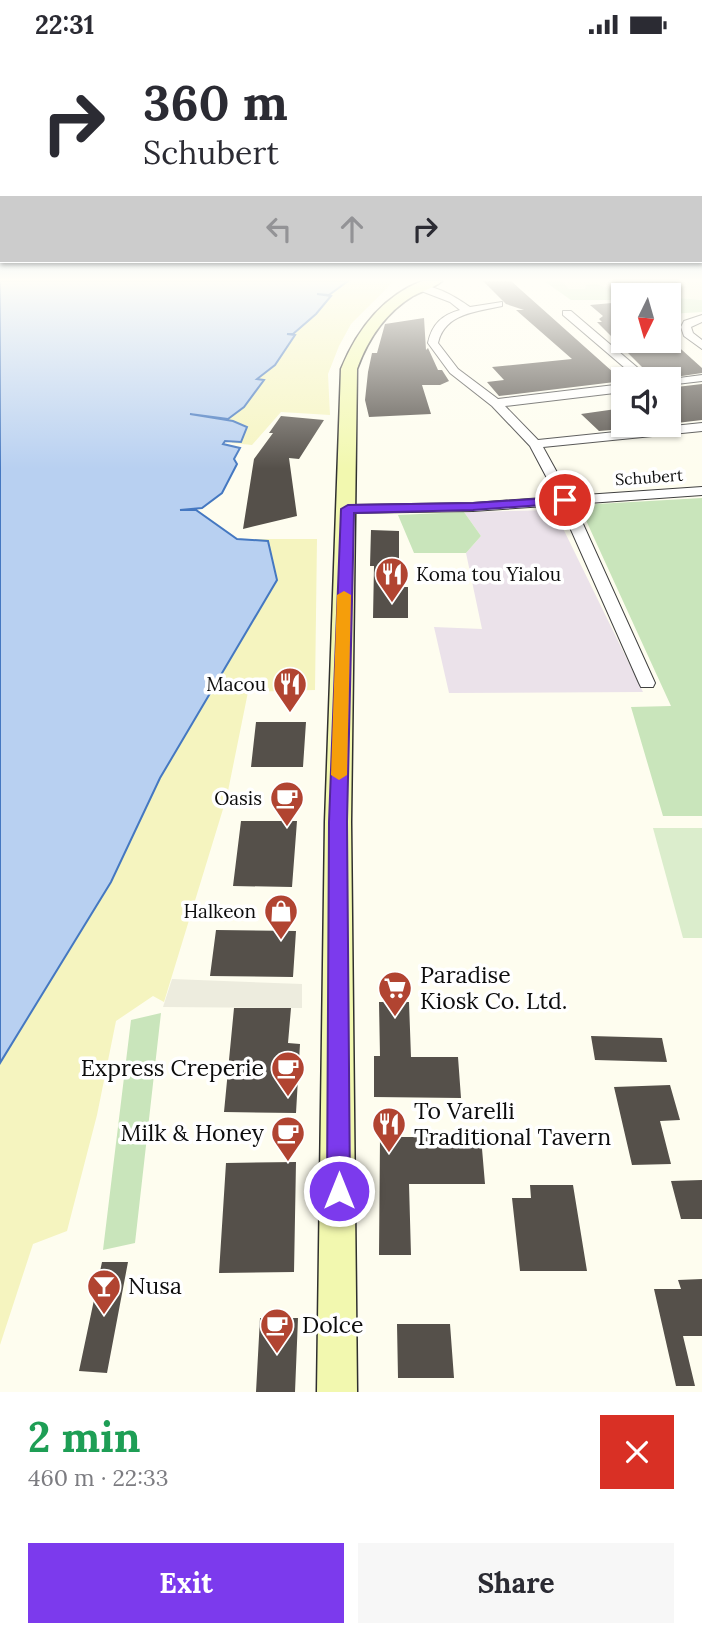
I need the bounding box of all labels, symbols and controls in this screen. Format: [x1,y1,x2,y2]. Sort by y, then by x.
text: 22:31 [35,8,94,41]
text: 360 m [143,71,288,133]
icon: right [28,77,119,168]
text: Schubert [143,132,279,173]
icon: left [260,210,298,248]
icon: ahead [333,210,371,248]
icon: right [406,210,444,248]
north arrow [611,283,681,353]
map controls [611,283,681,437]
button: sound [611,367,681,437]
street label: Schubert [614,465,684,489]
pin [535,470,595,530]
icon: arrive [546,481,584,519]
restaurant icon: Koma tou Yialou [373,555,411,604]
place label: Koma tou Yialou [416,562,561,586]
restaurant icon: Macou [271,665,309,714]
place label: Macou [206,672,266,696]
cafe icon: Oasis [268,779,306,828]
place label: Oasis [214,786,262,810]
shop icon: Halkeon [262,892,300,941]
place label: Halkeon [183,899,256,923]
place label: Paradise Kiosk Co. Ltd. [420,960,568,1015]
supermarket icon: Paradise Kiosk Co. Ltd. [376,969,414,1018]
cafe icon: Express Creperie [269,1049,307,1098]
place label: Express Creperie [81,1053,264,1082]
place label: To Varelli Traditional Tavern [414,1096,611,1151]
restaurant icon: To Varelli Traditional Tavern [370,1105,408,1154]
cafe icon: Milk & Honey [269,1114,307,1163]
place label: Milk & Honey [120,1118,265,1147]
position arrow [302,1154,376,1228]
bar icon: Nusa [85,1267,123,1316]
place label: Nusa [128,1271,182,1300]
cafe icon: Dolce [258,1306,296,1355]
place label: Dolce [302,1310,363,1339]
text: 2 min [28,1410,141,1464]
button: close [600,1415,674,1489]
text: 460 m · 22:33 [28,1463,169,1492]
button: Exit [28,1543,344,1623]
button: Share [358,1543,674,1623]

